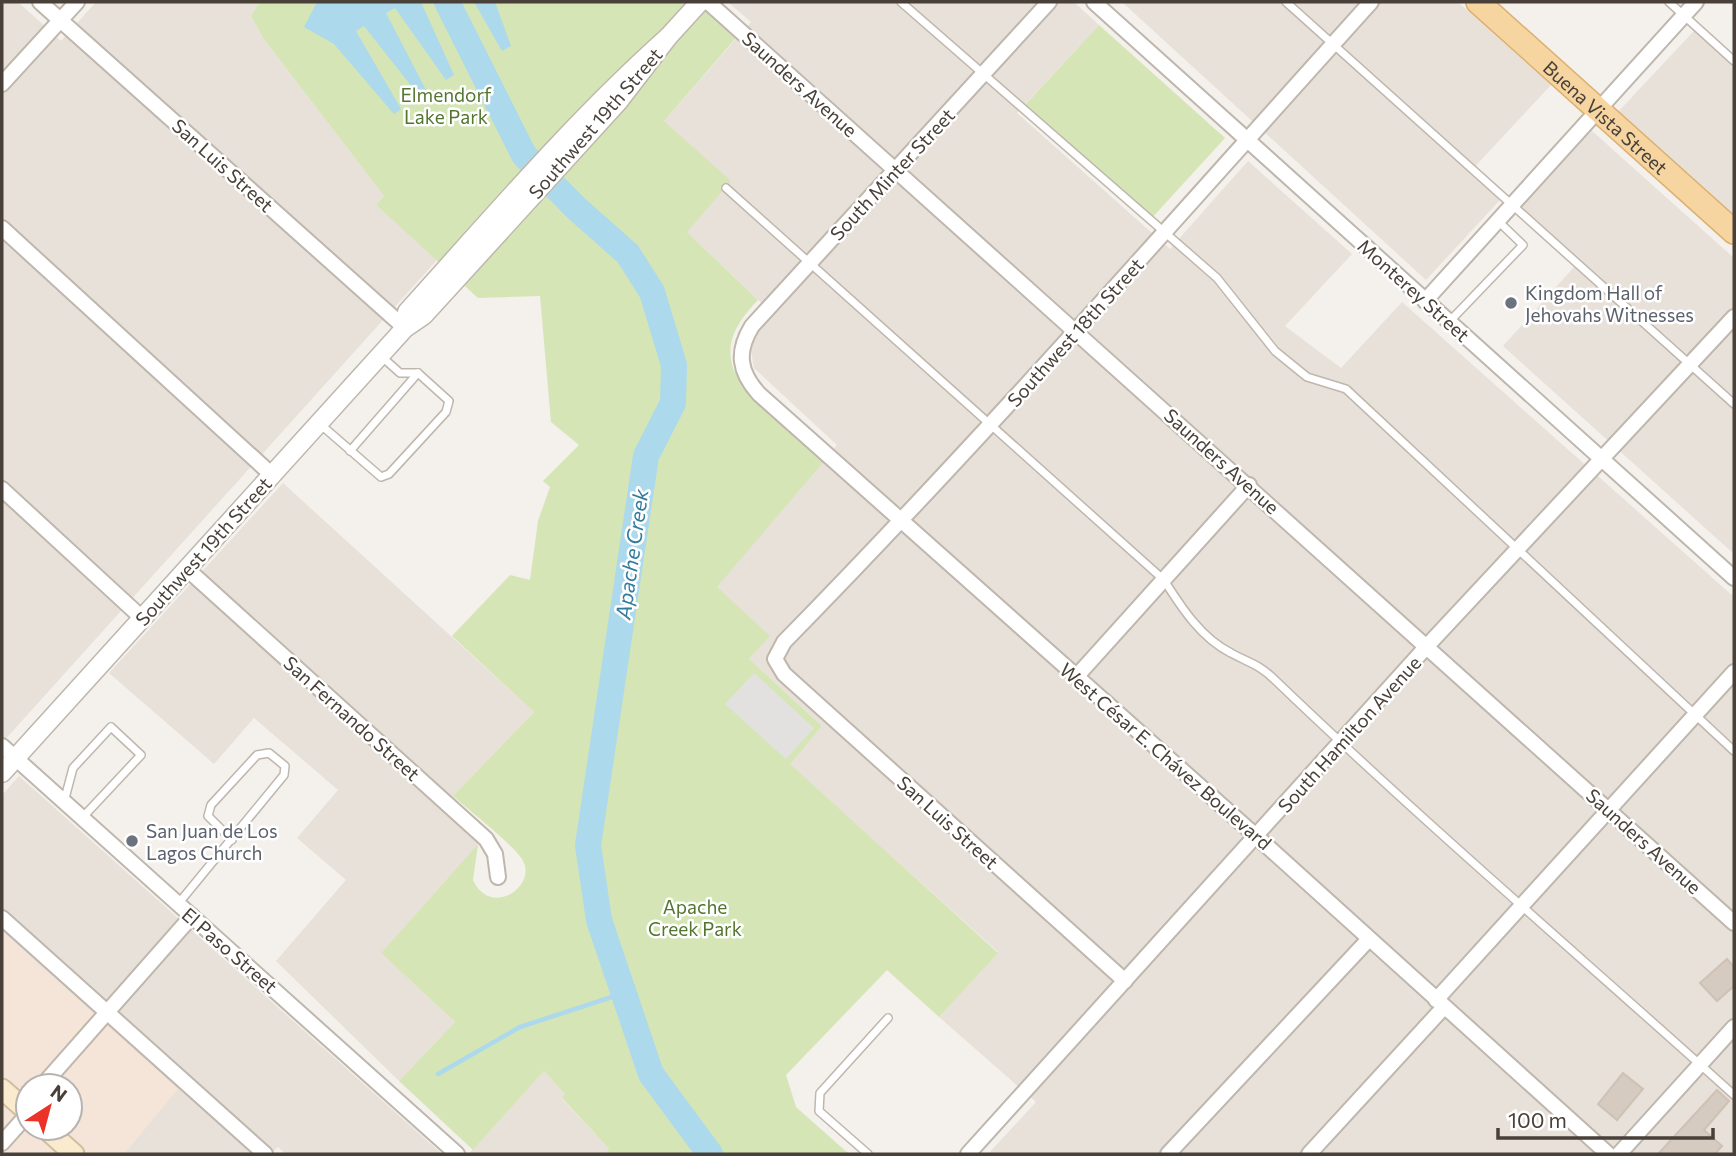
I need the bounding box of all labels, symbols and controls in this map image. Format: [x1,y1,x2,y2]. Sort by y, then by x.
street label: Saunders Avenue [738,26,862,142]
street label: Southwest 19th Street [523,43,667,203]
street label: Buena Vista Street [1539,55,1673,179]
park label: Elmendorf Lake Park [400,83,492,128]
street label: South Minter Street [825,103,959,245]
street label: San Luis Street [168,114,278,216]
street label: Monterey Street [1353,234,1475,346]
street label: Southwest 18th Street [1002,253,1148,411]
place label: Kingdom Hall of Jehovahs Witnesses [1525,281,1694,326]
marker: Kingdom Hall of Jehovahs Witnesses [1503,295,1519,311]
street label: Saunders Avenue [1160,403,1284,519]
street label: Southwest 19th Street [130,472,276,630]
water label: Apache Creek [609,487,653,622]
street label: San Fernando Street [279,651,425,785]
street label: South Hamilton Avenue [1273,651,1425,817]
street label: West César E. Chávez Boulevard [1055,658,1277,854]
street label: San Luis Street [893,771,1003,873]
street label: Saunders Avenue [1582,783,1706,899]
place label: San Juan de Los Lagos Church [146,819,278,864]
marker: San Juan de Los Lagos Church [124,833,140,849]
park label: Apache Creek Park [648,895,742,940]
street label: El Paso Street [178,902,283,998]
north arrow [14,1072,84,1142]
text: N [47,1079,72,1106]
scale bar [1498,1096,1713,1140]
text: 100 m [1508,1107,1567,1132]

